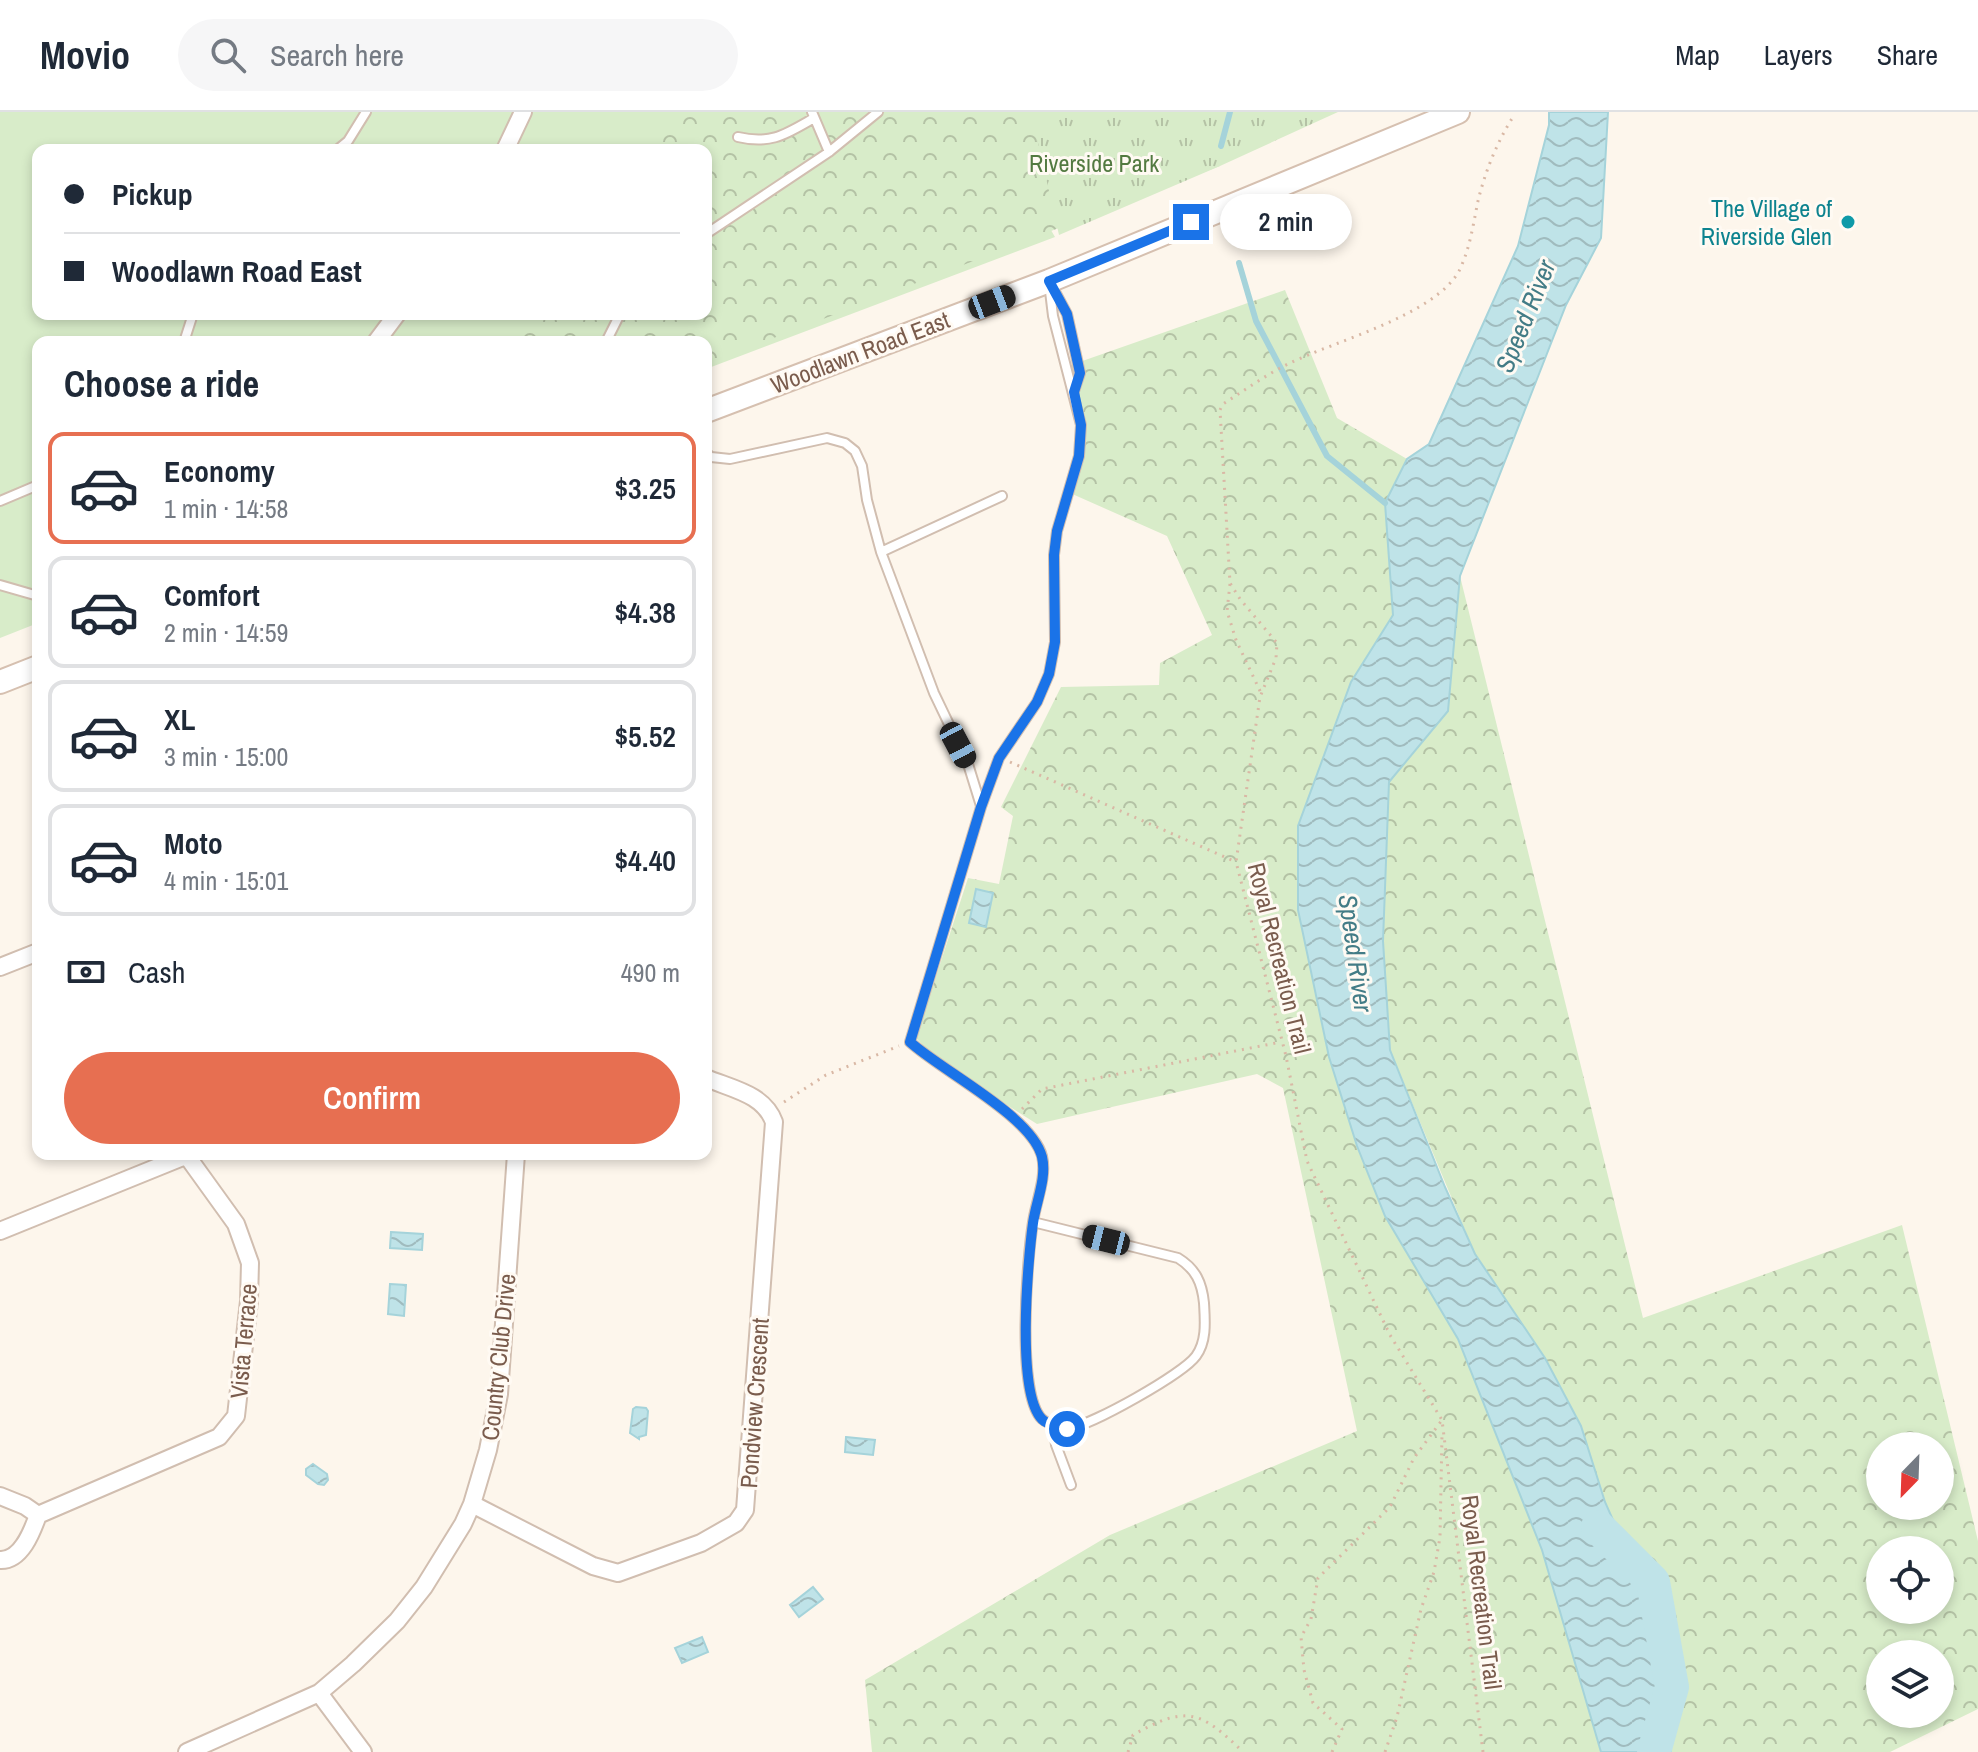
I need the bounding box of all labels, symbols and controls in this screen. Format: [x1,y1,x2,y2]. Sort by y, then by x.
search box [178,19,738,91]
text: Movio [40,30,130,81]
icon: search [206,33,250,77]
text: Search here [270,35,404,75]
text: Map [1675,36,1720,74]
text: Layers [1764,36,1833,74]
text: Share [1877,36,1938,74]
park label: Riverside Park [1029,147,1159,179]
text: Pickup [112,174,193,214]
place label: The Village of Riverside Glen [1701,192,1833,252]
callout: 2 min [1219,194,1351,250]
route end [1173,204,1209,240]
text: 2 min [1259,204,1313,239]
marker: The Village of Riverside Glen [1839,213,1857,231]
text: Woodlawn Road East [112,251,362,291]
water label: Speed River [1487,254,1564,377]
car [965,282,1019,322]
street label: Woodlawn Road East [766,303,954,401]
text: Choose a ride [64,360,259,408]
text: Economy [164,451,275,491]
icon: car [68,452,140,524]
text: $3.25 [614,468,676,508]
text: 1 min · 14:58 [164,491,288,526]
text: Comfort [164,575,260,615]
icon: car [68,576,140,648]
text: $4.38 [614,592,676,632]
text: 2 min · 14:59 [164,615,288,650]
text: XL [164,699,195,739]
icon: car [68,700,140,772]
text: $5.52 [614,716,676,756]
car [936,718,980,772]
text: 3 min · 15:00 [164,739,288,774]
text: Moto [164,823,223,863]
icon: car [68,824,140,896]
text: $4.40 [614,840,676,880]
street label: Royal Recreation Trail [1241,859,1319,1057]
text: 4 min · 15:01 [164,863,288,898]
water label: Speed River [1330,892,1382,1015]
icon: cash [64,950,108,994]
text: Cash [128,952,185,992]
text: 490 m [621,955,680,990]
button: Confirm [64,1052,680,1144]
car [1080,1223,1132,1257]
street label: Country Club Drive [473,1272,523,1442]
street label: Vista Terrace [222,1282,264,1400]
street label: Pondview Crescent [732,1316,776,1489]
route start [1049,1411,1085,1447]
north arrow [1866,1432,1954,1520]
map controls [1866,1432,1954,1728]
street label: Royal Recreation Trail [1454,1493,1510,1691]
button: locate [1866,1536,1954,1624]
button: layers [1866,1640,1954,1728]

